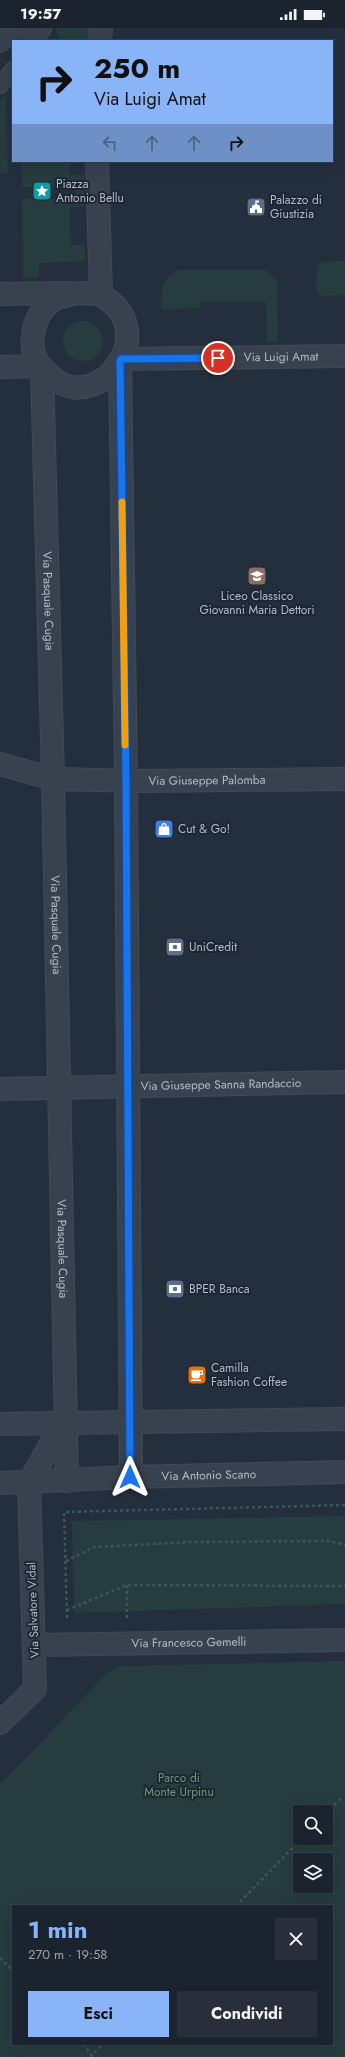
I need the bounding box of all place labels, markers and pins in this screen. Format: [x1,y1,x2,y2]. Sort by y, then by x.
place label: Piazza Antonio Bellu [56,175,124,207]
place icon: Piazza Antonio Bellu [31,180,53,202]
place label: Palazzo di Giustizia [270,191,322,223]
public building icon: Palazzo di Giustizia [245,196,267,218]
pin [201,341,235,375]
school or university icon: Liceo Classico Giovanni Maria Dettori [246,565,268,587]
place label: Liceo Classico Giovanni Maria Dettori [199,587,315,619]
shop icon: Cut & Go! [153,818,175,840]
place label: Cut & Go! [178,820,230,838]
bank icon: UniCredit [164,936,186,958]
place label: UniCredit [189,938,237,956]
bank icon: BPER Banca [164,1278,186,1300]
place label: BPER Banca [189,1280,250,1298]
place label: Camilla Fashion Coffee [211,1359,287,1391]
cafe icon: Camilla Fashion Coffee [186,1364,208,1386]

